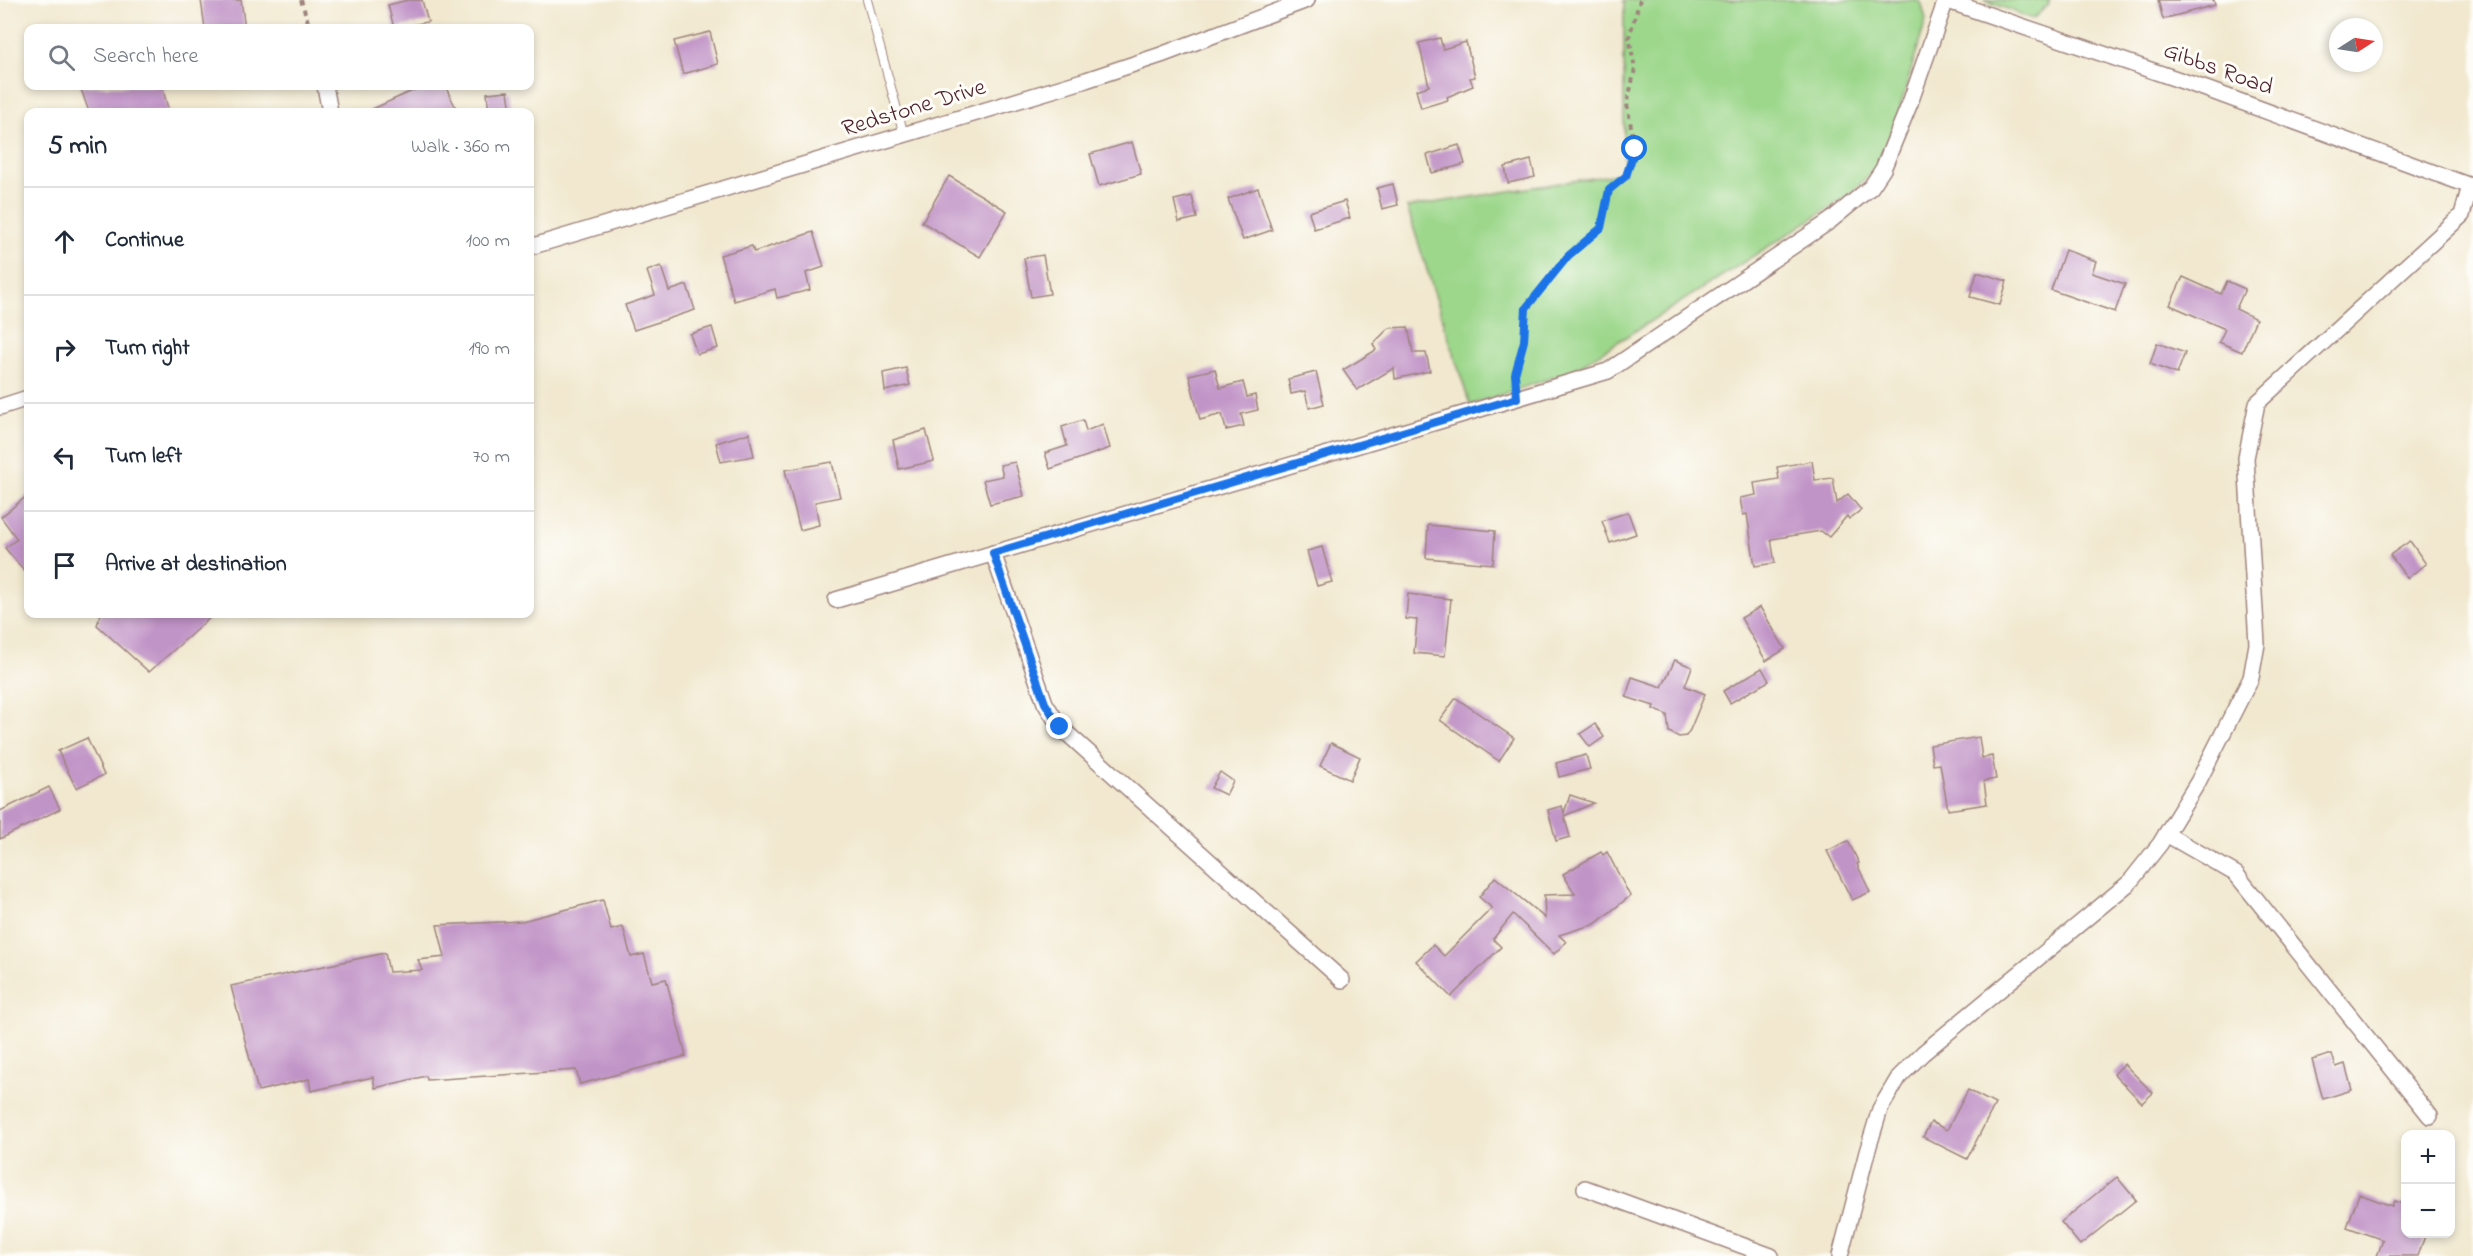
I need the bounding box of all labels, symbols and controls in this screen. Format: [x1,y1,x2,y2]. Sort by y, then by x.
north arrow [2329,18,2383,72]
search box [24,24,534,90]
street label: Gibbs Road [2158,34,2278,106]
icon: search [45,41,78,74]
text: Search here [93,41,198,73]
street label: Redstone Drive [838,70,991,148]
text: 5 min [48,128,107,166]
text: Walk · 360 m [411,133,510,162]
route start [1621,135,1647,161]
icon: ahead [48,225,81,258]
text: Continue [105,225,184,257]
text: 100 m [466,227,510,256]
icon: right [48,333,81,366]
text: Turn right [105,333,190,365]
text: 190 m [468,335,510,364]
icon: left [48,441,81,474]
text: Turn left [105,441,182,473]
text: 70 m [473,443,510,472]
icon: arrive [48,549,81,582]
text: Arrive at destination [105,549,287,581]
route end [1046,713,1072,739]
map controls [2401,1130,2455,1238]
button: + [2401,1130,2455,1184]
button: − [2401,1184,2455,1238]

